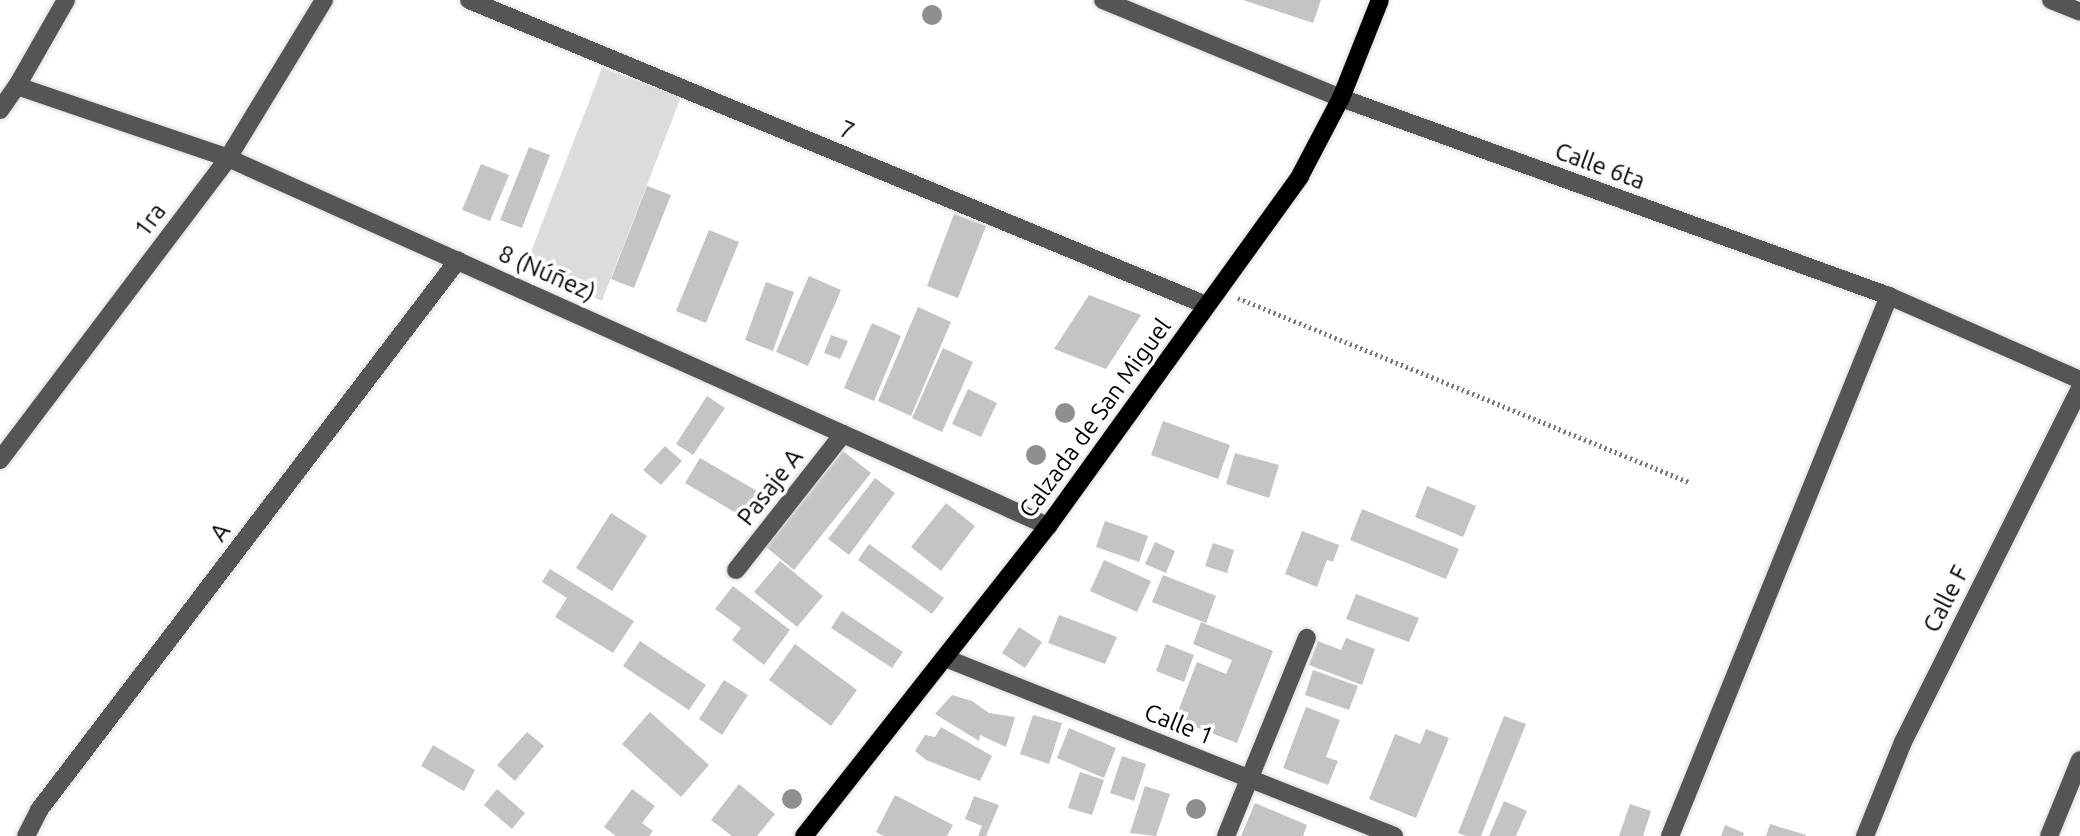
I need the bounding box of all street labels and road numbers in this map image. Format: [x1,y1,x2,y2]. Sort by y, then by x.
street label: 7 [835,114,859,146]
street label: Calle 6ta [1551,136,1649,196]
street label: 1ra [128,197,172,243]
street label: 8 (Núñez) [494,239,600,307]
street label: Calzada de San Miguel [1013,313,1177,523]
street label: Pasaje A [731,443,809,531]
street label: A [204,517,236,547]
street label: Calle F [1917,561,1975,637]
street label: Calle 1 [1140,697,1218,751]

